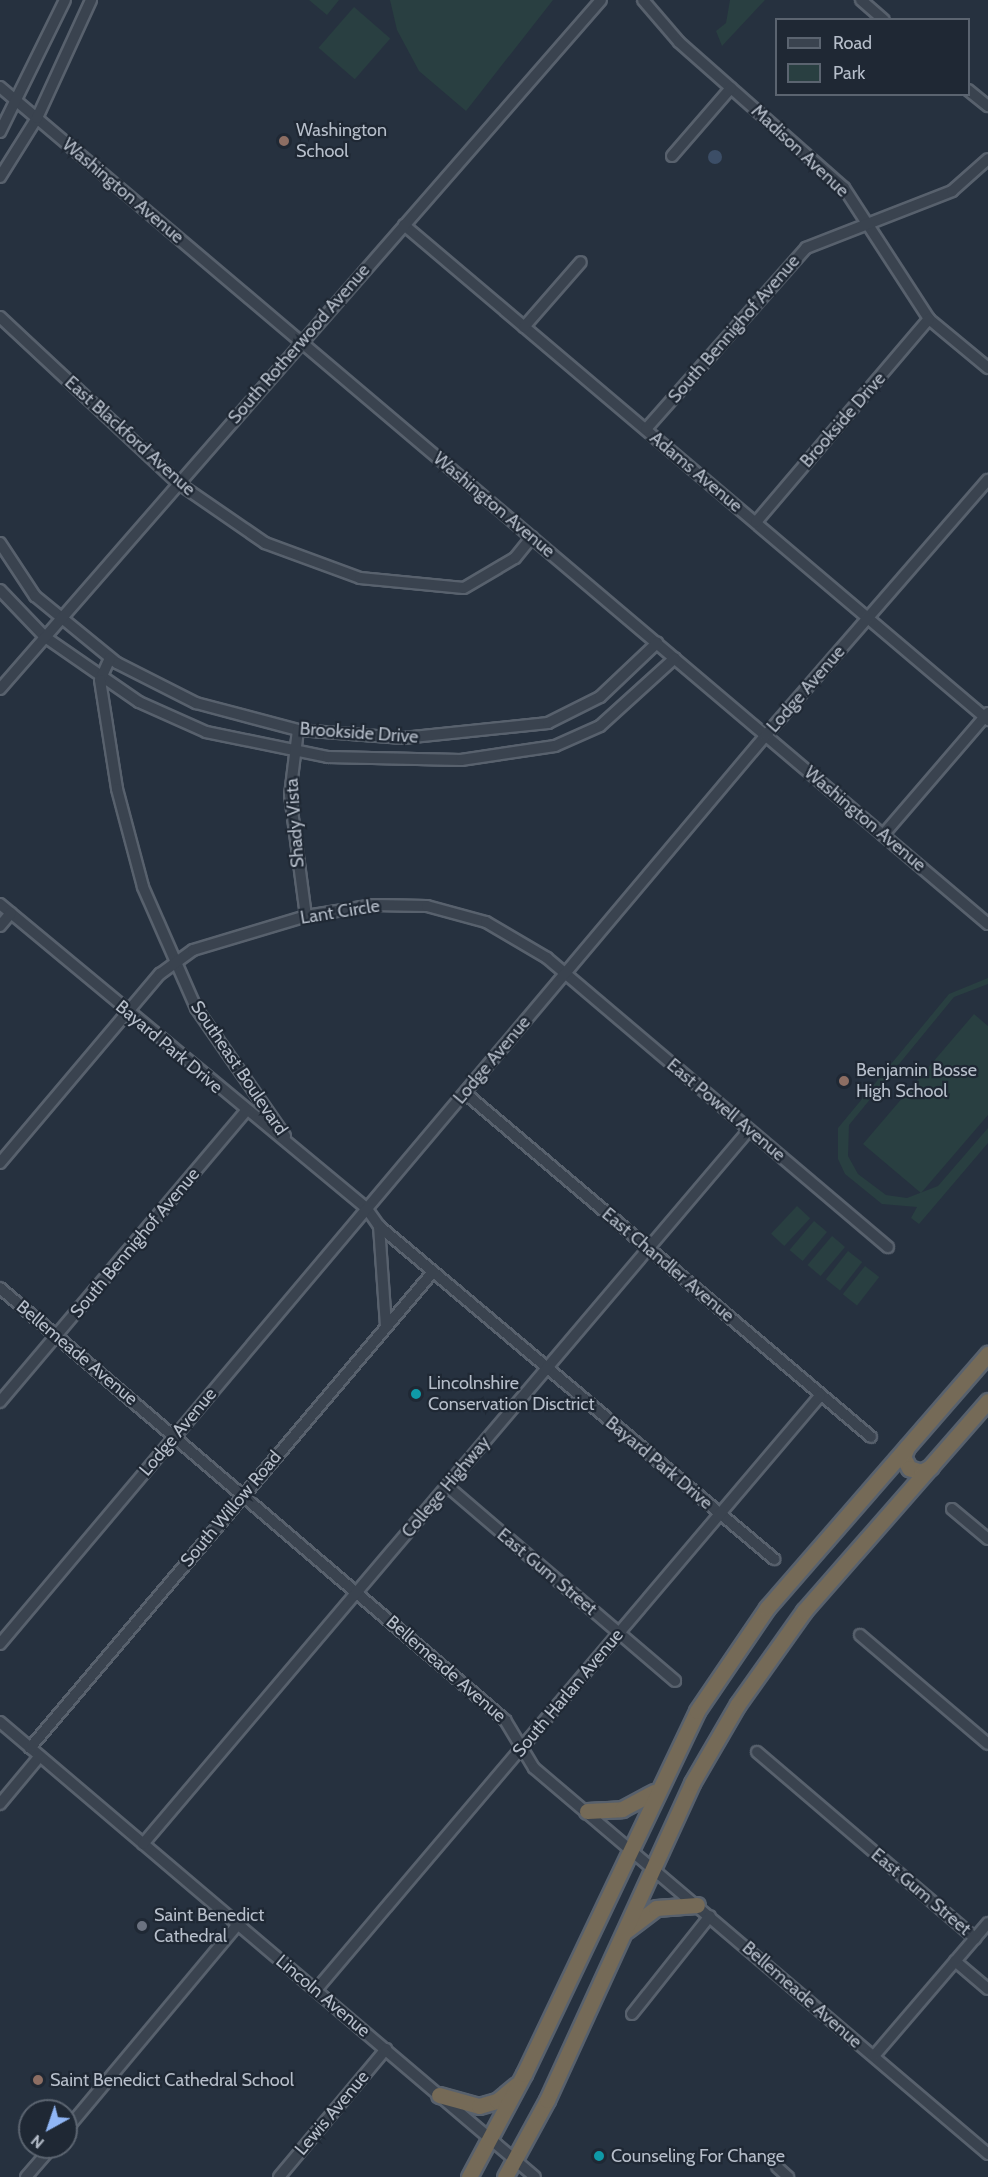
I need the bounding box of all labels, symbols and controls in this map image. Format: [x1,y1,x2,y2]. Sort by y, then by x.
legend [775,18,970,96]
text: Road [833,32,872,54]
text: Park [833,62,865,84]
street label: Madison Avenue [747,100,853,202]
place label: Washington School [296,120,387,162]
street label: Washington Avenue [58,134,188,248]
marker: Washington School [277,134,291,148]
street label: South Bennighof Avenue [664,251,804,407]
street label: South Rotherwood Avenue [224,260,374,428]
street label: Brookside Drive [796,368,890,472]
street label: East Blackford Avenue [60,372,200,500]
street label: Adams Avenue [645,427,747,517]
street label: Washington Avenue [429,448,559,562]
street label: Lodge Avenue [762,641,850,737]
street label: Brookside Drive [299,718,419,748]
street label: Washington Avenue [800,762,930,876]
street label: Shady Vista [281,778,309,868]
street label: Lant Circle [299,895,381,929]
street label: Bayard Park Drive [111,996,227,1098]
street label: Southeast Boulevard [186,997,292,1139]
street label: Lodge Avenue [449,1012,535,1108]
street label: East Powell Avenue [662,1054,790,1166]
place label: Benjamin Bosse High School [856,1060,977,1102]
marker: Benjamin Bosse High School [837,1074,851,1088]
street label: South Bennighof Avenue [66,1164,204,1322]
street label: East Chandler Avenue [598,1203,738,1327]
street label: Bellemeade Avenue [12,1296,142,1410]
place label: Lincolnshire Conservation Disctrict [428,1373,594,1416]
street label: Lodge Avenue [135,1384,221,1480]
marker: Lincolnshire Conservation Disctrict [409,1387,423,1401]
street label: Bayard Park Drive [601,1412,717,1514]
street label: College Highway [397,1432,495,1542]
street label: South Willow Road [176,1447,286,1571]
street label: East Gum Street [493,1524,601,1620]
street label: Bellemeade Avenue [382,1611,510,1727]
street label: South Harlan Avenue [508,1625,628,1761]
street label: East Gum Street [867,1844,975,1940]
place label: Saint Benedict Cathedral [154,1905,264,1948]
marker: Saint Benedict Cathedral [135,1919,149,1933]
street label: Bellemeade Avenue [738,1937,866,2053]
street label: Lincoln Avenue [272,1950,374,2042]
street label: Lewis Avenue [290,2066,374,2160]
place label: Saint Benedict Cathedral School [50,2069,294,2091]
marker: Saint Benedict Cathedral School [31,2073,45,2087]
north arrow [18,2099,78,2159]
text: N [27,2131,48,2153]
place label: Counseling For Change [611,2145,785,2167]
marker: Counseling For Change [592,2149,606,2163]

